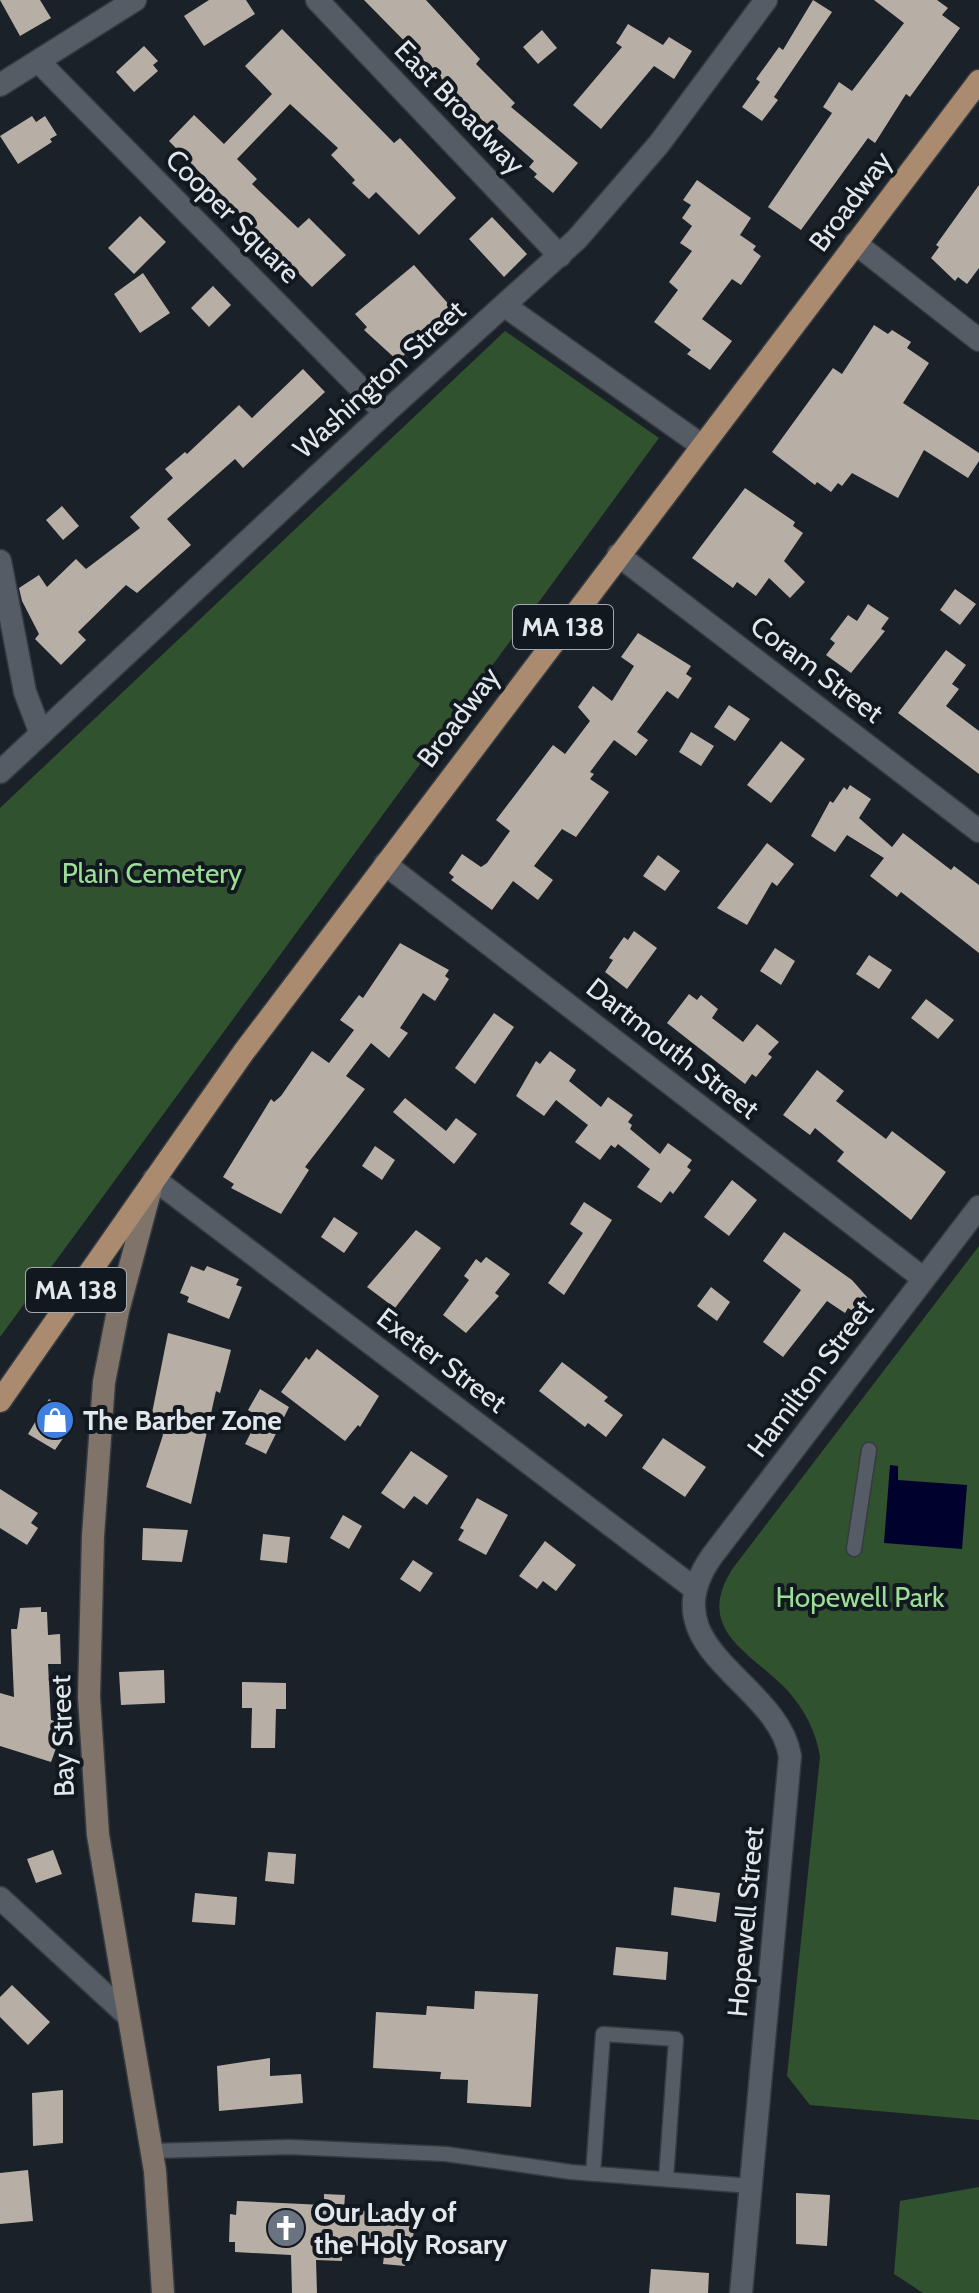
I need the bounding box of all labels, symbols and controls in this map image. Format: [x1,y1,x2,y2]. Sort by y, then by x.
street label: East Broadway [388,33,532,181]
street label: Cooper Square [159,142,307,290]
street label: Broadway [801,144,899,258]
street label: Washington Street [286,293,472,465]
road number: MA 138 [513,605,613,649]
street label: Coram Street [744,608,890,730]
street label: Broadway [409,660,507,774]
park label: Plain Cemetery [62,856,242,890]
street label: Dartmouth Street [580,970,766,1126]
road number: MA 138 [26,1268,126,1312]
street label: Hamilton Street [740,1292,880,1464]
street label: Exeter Street [371,1300,513,1420]
shop icon: The Barber Zone [34,1399,76,1441]
place label: The Barber Zone [83,1403,282,1437]
park label: Hopewell Park [775,1580,945,1614]
street label: Bay Street [43,1674,81,1798]
street label: Hopewell Street [720,1826,770,2018]
place label: Our Lady of the Holy Rosary [314,2195,507,2261]
church icon: Our Lady of the Holy Rosary [265,2207,307,2249]

